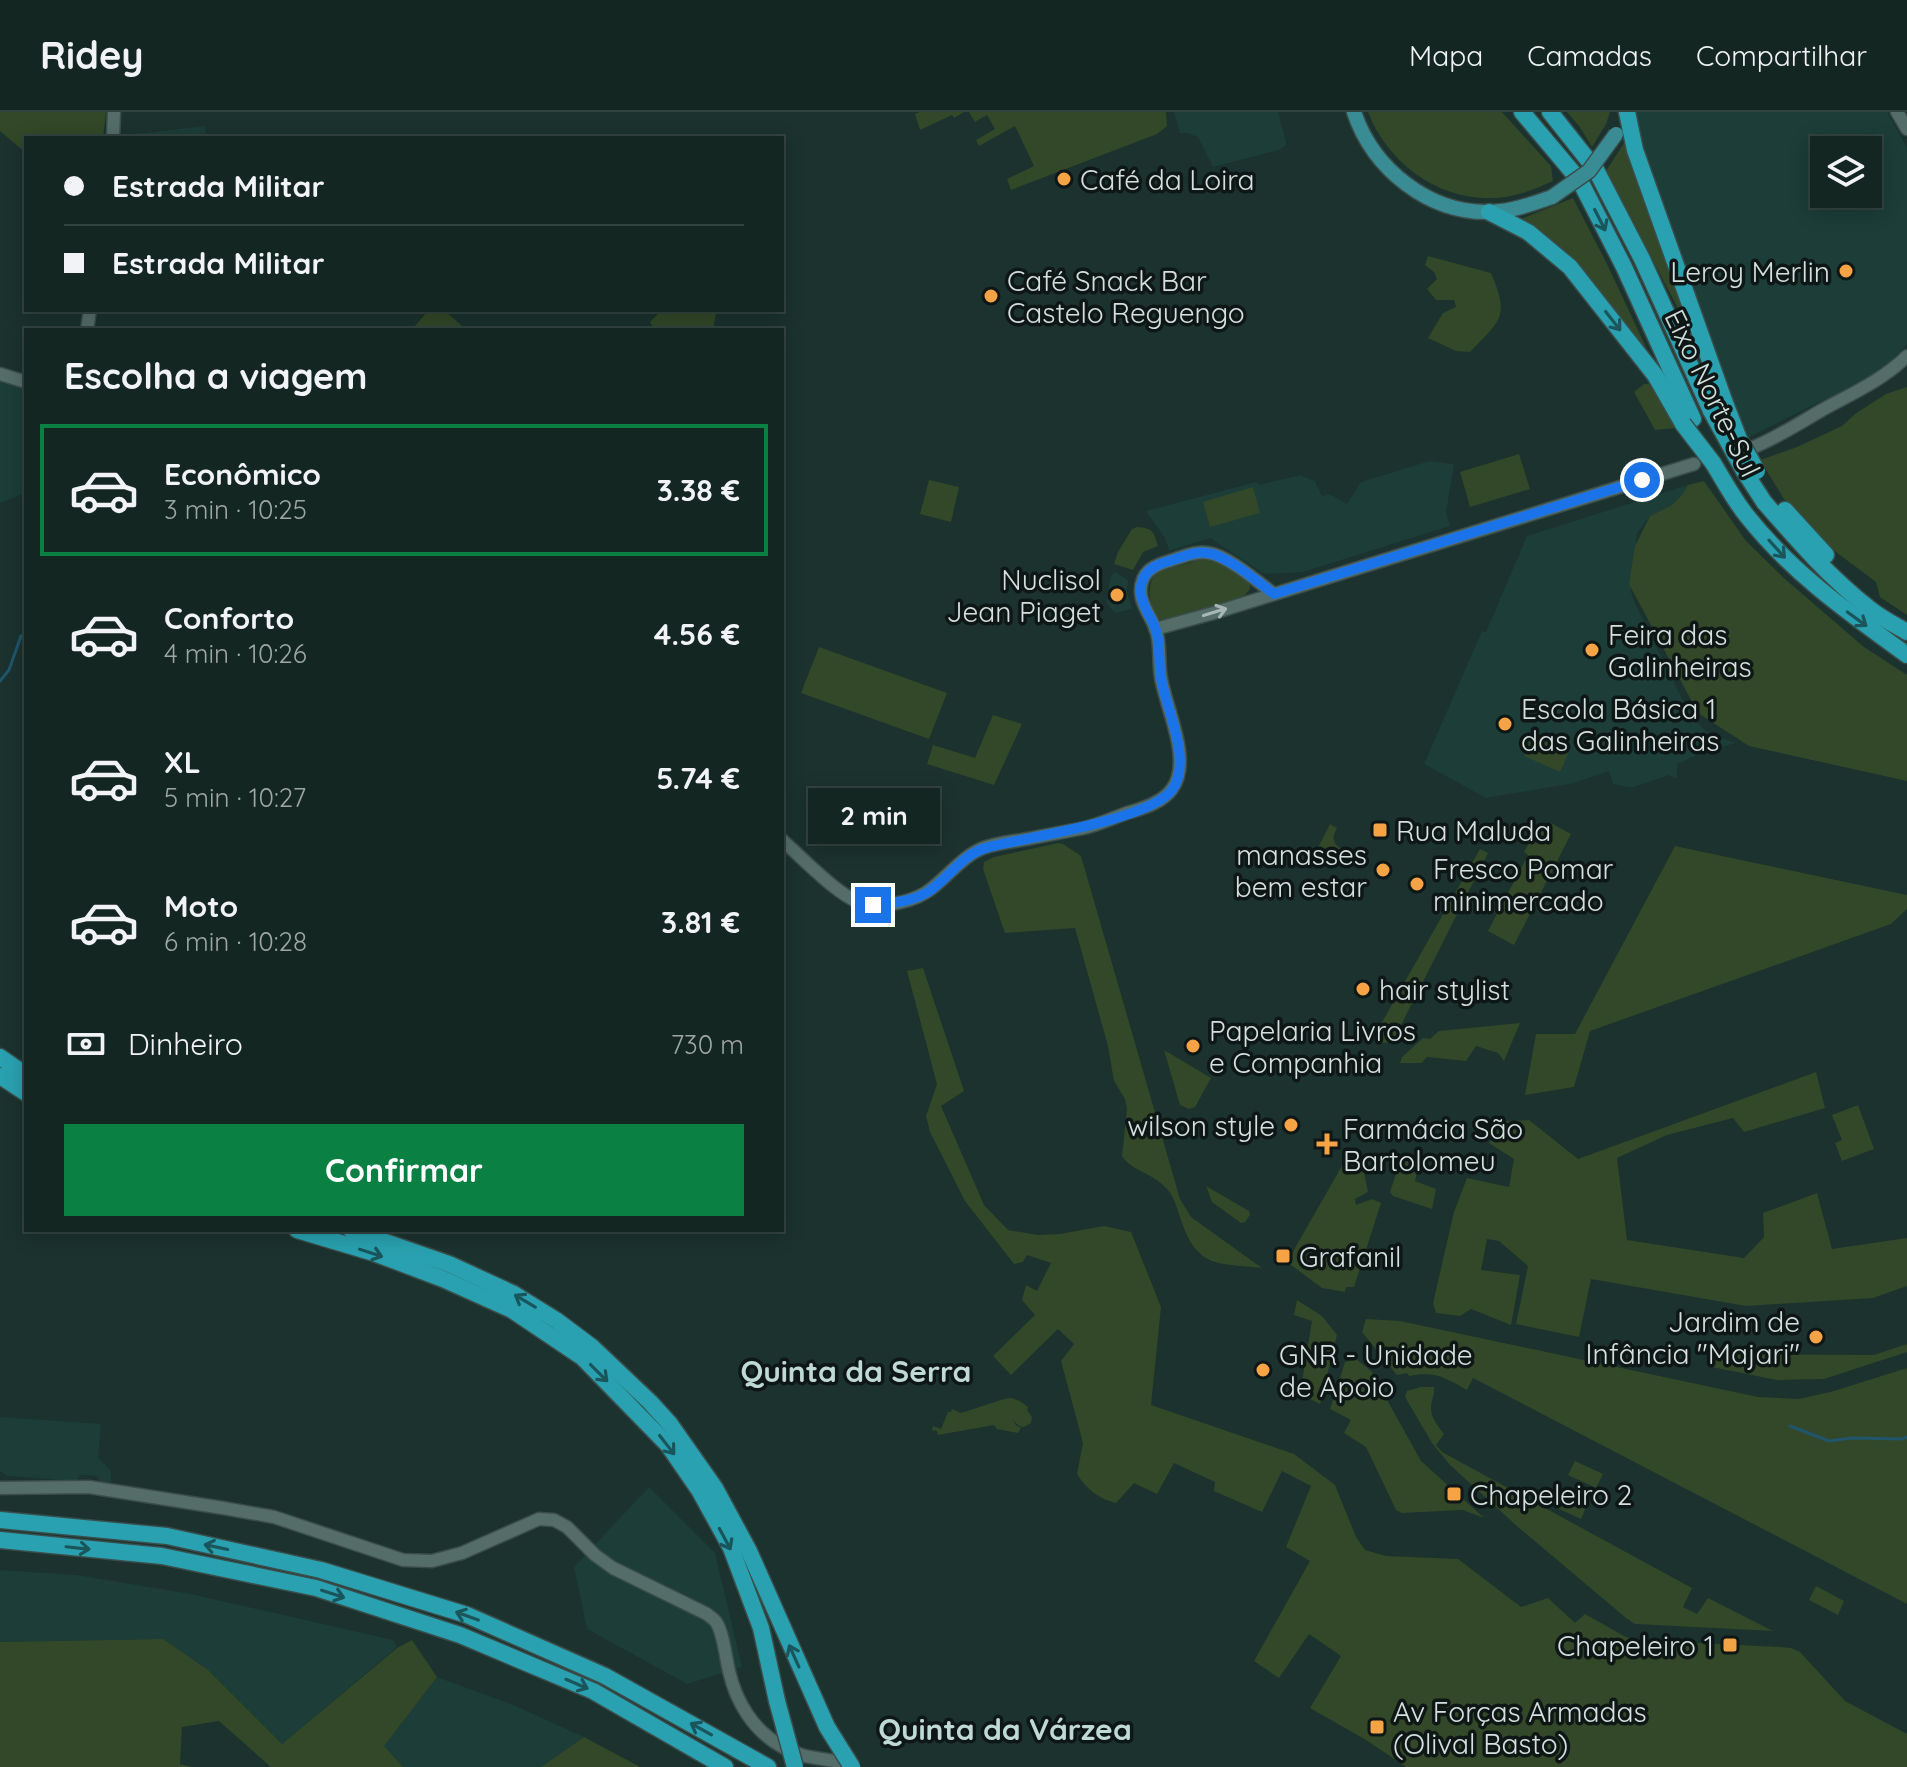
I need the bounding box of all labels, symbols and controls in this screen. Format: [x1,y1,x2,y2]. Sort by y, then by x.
text: Ridey [40,31,143,79]
text: Mapa [1409,38,1483,73]
text: Camadas [1527,38,1652,73]
text: Compartilhar [1696,38,1867,73]
map controls [1810,136,1882,208]
button: layers [1810,136,1882,208]
place label: Café da Loira [1080,162,1255,197]
text: Estrada Militar [112,167,324,205]
marker: Café da Loira [1055,170,1073,188]
one-way arrow [1592,207,1608,231]
text: Estrada Militar [112,244,324,282]
place label: Leroy Merlin [1670,254,1830,289]
marker: Leroy Merlin [1837,262,1855,280]
place label: Café Snack Bar Castelo Reguengo [1007,263,1245,330]
marker: Café Snack Bar Castelo Reguengo [982,287,1000,305]
street label: Eixo Norte-Sul [1657,304,1769,482]
one-way arrow [1604,310,1621,331]
text: Escolha a viagem [64,353,367,398]
icon: car [68,454,140,526]
text: Econômico [164,455,321,493]
route start [1624,462,1660,498]
text: 3.38 € [657,471,740,509]
text: 3 min · 10:25 [164,493,307,526]
one-way arrow [1767,539,1785,559]
place label: Nuclisol Jean Piaget [946,562,1101,629]
marker: Nuclisol Jean Piaget [1108,586,1126,604]
icon: car [68,598,140,670]
text: Conforto [164,599,294,637]
one-way arrow [1202,604,1227,619]
one-way arrow [1846,611,1868,627]
text: 4.56 € [654,615,740,653]
place label: Feira das Galinheiras [1608,617,1752,684]
text: 4 min · 10:26 [164,637,307,670]
marker: Feira das Galinheiras [1583,641,1601,659]
place label: Escola Básica 1 das Galinheiras [1521,691,1719,758]
marker: Escola Básica 1 das Galinheiras [1496,715,1514,733]
icon: car [68,742,140,814]
text: XL [164,743,201,781]
text: 5.74 € [656,759,740,797]
text: 5 min · 10:27 [164,781,306,814]
callout: 2 min [807,789,939,845]
text: 2 min [840,799,908,832]
place label: Rua Maluda [1396,813,1551,848]
marker: Rua Maluda [1371,821,1389,839]
place label: manasses bem estar [1235,837,1367,904]
place label: Fresco Pomar minimercado [1433,851,1614,918]
marker: manasses bem estar [1374,861,1392,879]
marker: Fresco Pomar minimercado [1408,875,1426,893]
icon: car [68,886,140,958]
text: Moto [164,887,238,925]
route end [855,887,891,923]
text: 3.81 € [661,903,740,941]
text: 6 min · 10:28 [164,925,307,958]
place label: hair stylist [1379,972,1510,1007]
marker: hair stylist [1354,980,1372,998]
place label: Papelaria Livros e Companhia [1209,1013,1416,1080]
icon: cash [64,1022,108,1066]
text: Dinheiro [128,1025,243,1063]
text: 730 m [671,1028,744,1061]
marker: Papelaria Livros e Companhia [1184,1037,1202,1055]
place label: wilson style [1127,1108,1275,1143]
place label: Farmácia São Bartolomeu [1343,1111,1523,1178]
marker: wilson style [1282,1116,1300,1134]
button: Confirmar [64,1124,744,1216]
marker: Farmácia São Bartolomeu [1318,1135,1336,1153]
place label: Grafanil [1299,1239,1402,1274]
one-way arrow [358,1247,383,1261]
marker: Grafanil [1274,1247,1292,1265]
one-way arrow [514,1293,537,1309]
place label: Jardim de Infância "Majari" [1586,1304,1800,1371]
marker: Jardim de Infância "Majari" [1807,1328,1825,1346]
place label: GNR - Unidade de Apoio [1279,1337,1473,1404]
district label: Quinta da Serra [741,1352,971,1390]
marker: GNR - Unidade de Apoio [1254,1361,1272,1379]
one-way arrow [589,1363,608,1382]
one-way arrow [658,1434,675,1455]
place label: Chapeleiro 2 [1470,1477,1632,1512]
marker: Chapeleiro 2 [1445,1485,1463,1503]
one-way arrow [718,1526,734,1550]
one-way arrow [204,1539,230,1554]
one-way arrow [64,1540,91,1555]
one-way arrow [320,1588,345,1602]
one-way arrow [455,1608,479,1622]
place label: Chapeleiro 1 [1557,1628,1714,1663]
marker: Chapeleiro 1 [1721,1636,1739,1654]
one-way arrow [786,1645,801,1669]
one-way arrow [564,1678,588,1693]
place label: Av Forças Armadas (Olival Basto) [1393,1694,1647,1761]
district label: Quinta da Várzea [878,1710,1132,1748]
marker: Av Forças Armadas (Olival Basto) [1368,1718,1386,1736]
one-way arrow [689,1720,713,1736]

